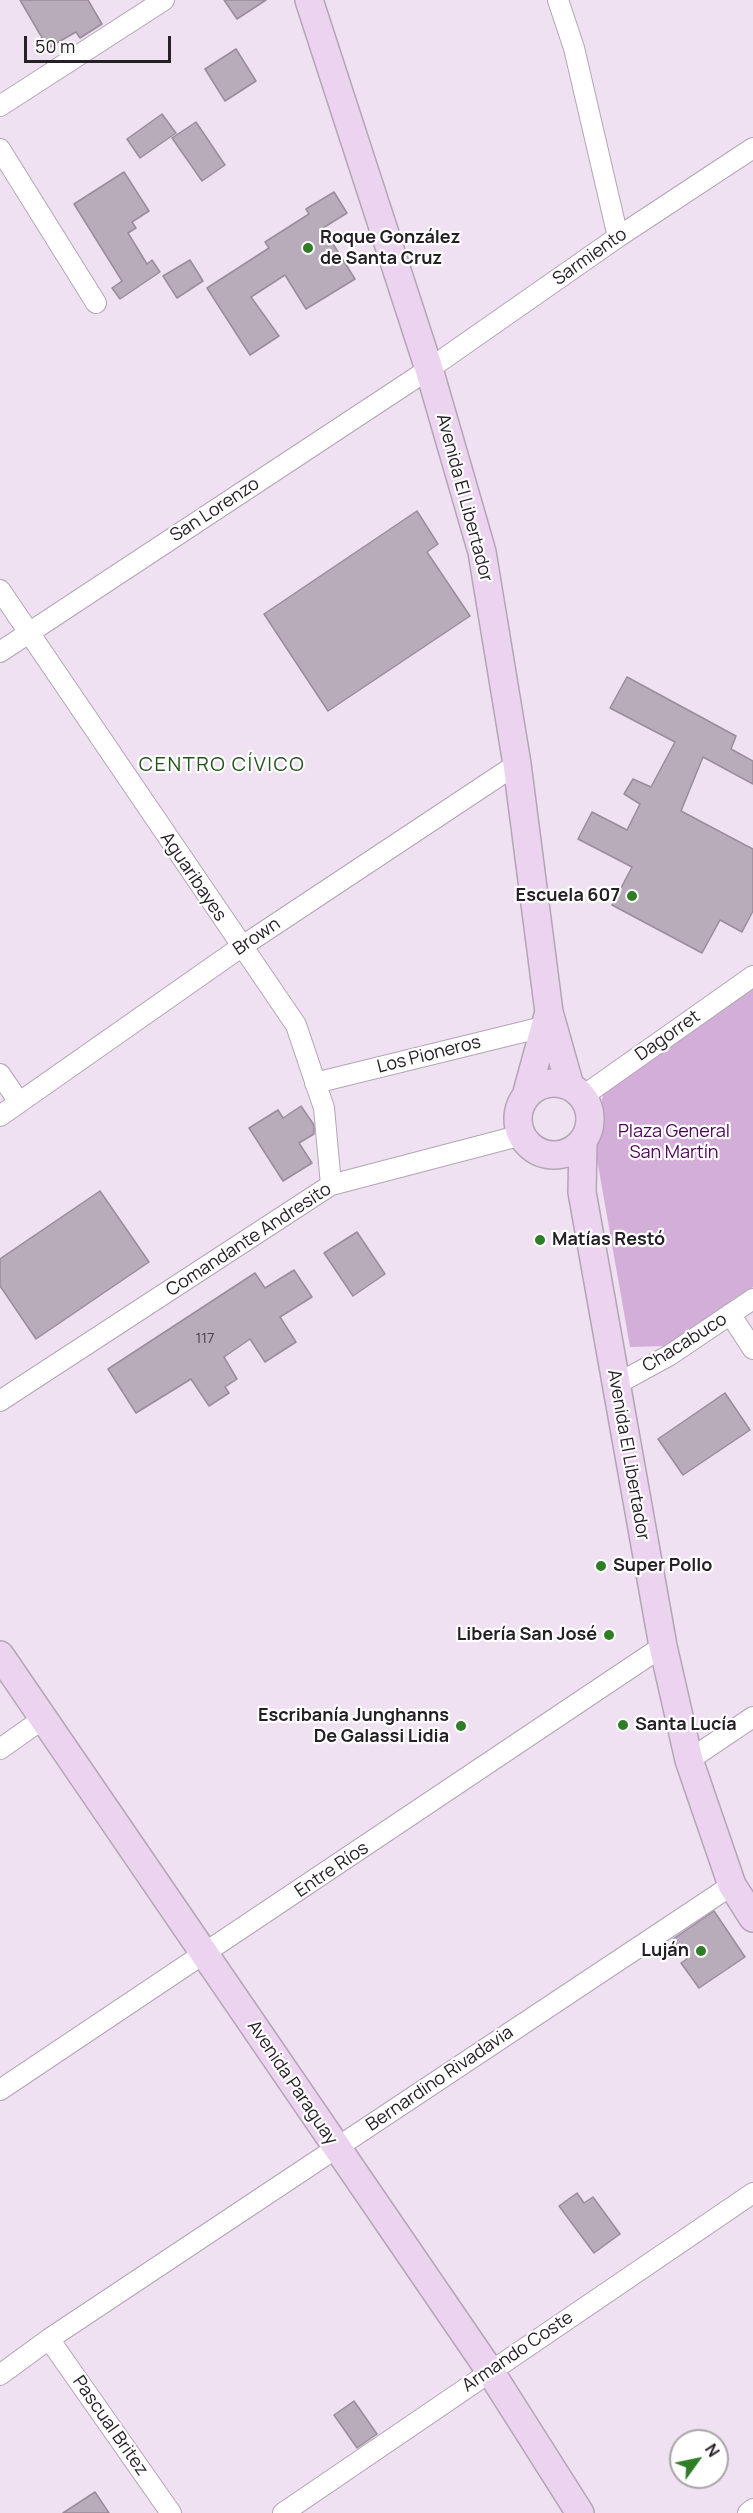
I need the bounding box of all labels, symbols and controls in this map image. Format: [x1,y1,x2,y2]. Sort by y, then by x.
scale bar [27,24,174,62]
text: 50 m [35,34,75,58]
street label: Sarmiento [549,224,631,290]
place label: Roque González de Santa Cruz [320,227,460,270]
marker: Roque González de Santa Cruz [301,241,315,255]
street label: Avenida El Libertador [431,412,497,584]
street label: San Lorenzo [166,473,264,547]
district label: CENTRO CÍVICO [139,753,305,777]
street label: Aguaribayes [155,828,231,926]
place label: Escuela 607 [516,885,620,907]
marker: Escuela 607 [625,889,639,903]
street label: Brown [229,913,285,961]
street label: Dagorret [632,1006,704,1066]
street label: Los Pioneros [375,1032,483,1078]
park label: Plaza General San Martín [618,1121,730,1164]
street label: Comandante Andresito [162,1179,336,1301]
place label: Matías Restó [552,1229,665,1251]
marker: Matías Restó [533,1233,547,1247]
street label: Chacabuco [639,1309,731,1377]
house number: 117 [195,1330,215,1348]
street label: Avenida El Libertador [602,1368,654,1542]
place label: Super Pollo [613,1555,712,1577]
marker: Super Pollo [594,1559,608,1573]
place label: Libería San José [457,1624,597,1646]
marker: Libería San José [602,1628,616,1642]
place label: Escribanía Junghanns De Galassi Lidia [258,1705,449,1748]
place label: Santa Lucía [635,1714,737,1736]
marker: Santa Lucía [616,1718,630,1732]
marker: Escribanía Junghanns De Galassi Lidia [454,1719,468,1733]
street label: Entre Ríos [291,1838,373,1902]
place label: Luján [641,1940,689,1962]
marker: Luján [694,1944,708,1958]
street label: Avenida Paraguay [242,2017,342,2149]
street label: Bernardino Rivadavia [362,2022,518,2136]
street label: Armando Coste [459,2307,577,2397]
street label: Pascual Britez [68,2372,152,2480]
north arrow [669,2429,729,2489]
text: N [700,2439,725,2461]

